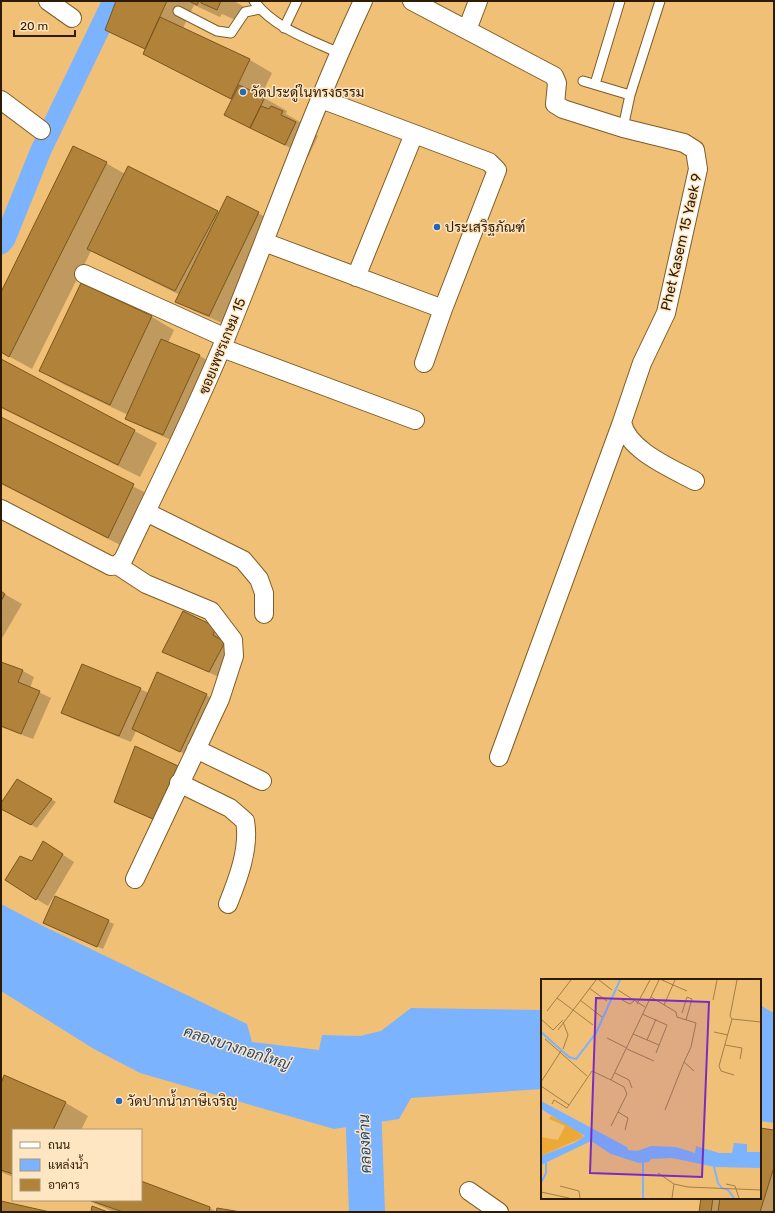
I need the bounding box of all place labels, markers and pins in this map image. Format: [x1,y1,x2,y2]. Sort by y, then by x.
place label: วัดประดู่ในทรงธรรม [251,84,364,102]
marker: วัดประดู่ในทรงธรรม [238,87,248,97]
place label: ประเสริฐภัณฑ์ [445,218,525,236]
marker: ประเสริฐภัณฑ์ [432,222,442,232]
place label: วัดปากน้ำภาษีเจริญ [127,1089,238,1110]
marker: วัดปากน้ำภาษีเจริญ [114,1096,124,1106]

